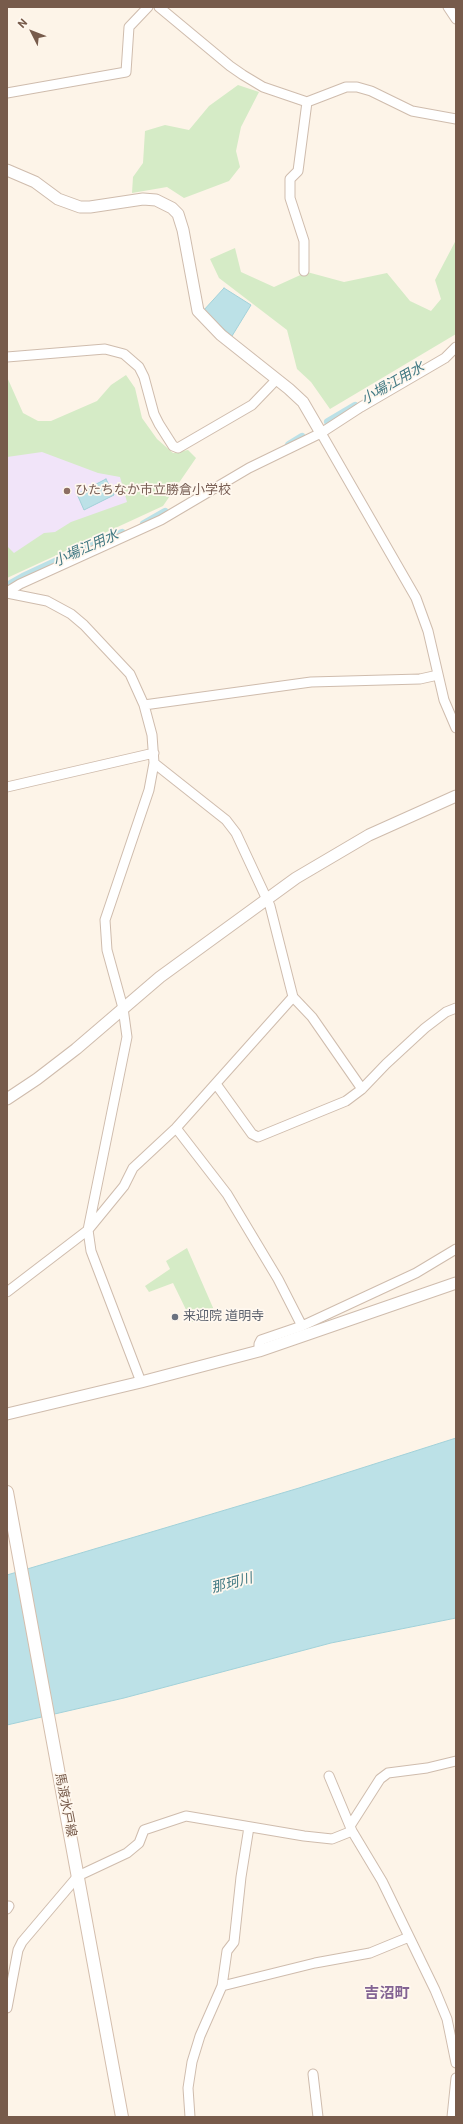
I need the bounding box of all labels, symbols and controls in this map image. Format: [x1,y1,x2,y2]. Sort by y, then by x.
north arrow [12,12,52,52]
text: N [15,16,30,31]
water label: 小場江用水 [358,359,428,409]
place label: ひたちなか市立勝倉小学校 [75,483,231,499]
marker: ひたちなか市立勝倉小学校 [62,486,72,496]
water label: 小場江用水 [51,527,121,571]
place label: 来迎院 道明寺 [183,1309,264,1325]
marker: 来迎院 道明寺 [170,1312,180,1322]
water label: 那珂川 [210,1570,254,1598]
street label: 馬渡水戸線 [51,1772,79,1838]
district label: 吉沼町 [365,1985,409,2003]

